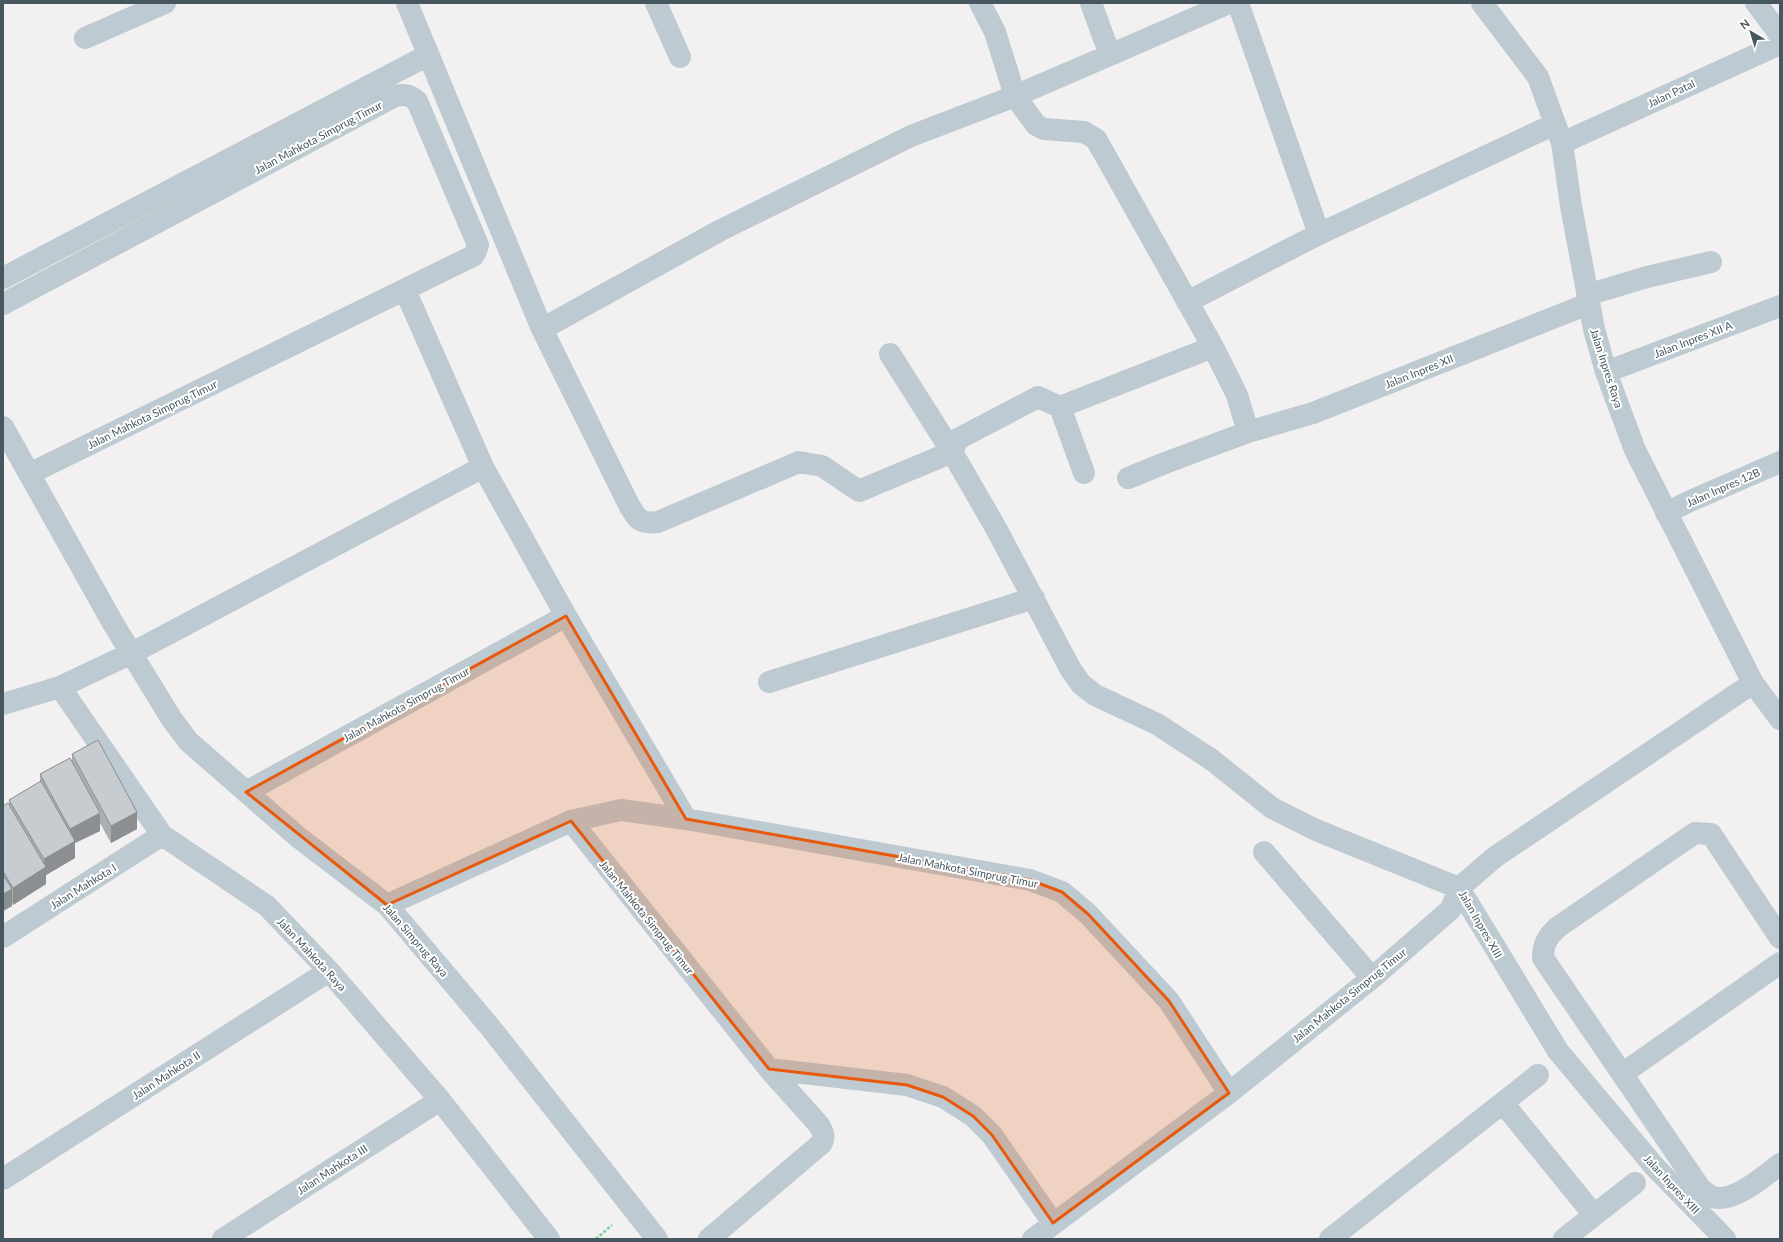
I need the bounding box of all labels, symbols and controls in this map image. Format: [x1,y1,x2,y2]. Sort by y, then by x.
north arrow [1731,12,1771,52]
text: N [1737,16,1752,31]
street label: Jalan Patal [1645,76,1697,110]
street label: Jalan Mahkota Simprug Timur [252,98,384,176]
street label: Jalan Inpres XII A [1652,318,1734,360]
street label: Jalan Inpres Raya [1588,327,1626,409]
street label: Jalan Inpres XII [1383,351,1455,391]
street label: Jalan Mahkota Simprug Timur [85,377,219,451]
street label: Jalan Inpres 12B [1684,465,1762,509]
street label: Jalan Mahkota Simprug Timur [340,664,472,744]
street label: Jalan Mahkota Simprug Timur [897,850,1039,890]
street label: Jalan Mahkota Simprug Timur [597,857,697,977]
street label: Jalan Mahkota I [48,861,118,911]
street label: Jalan Inpres XIII [1456,888,1506,960]
street label: Jalan Simprug Raya [381,901,451,979]
street label: Jalan Mahkota Raya [275,915,349,993]
street label: Jalan Mahkota Simprug Timur [1289,945,1409,1045]
street label: Jalan Mahkota II [130,1048,202,1102]
street label: Jalan Mahkota III [294,1141,370,1197]
street label: Jalan Inpres XIII [1641,1152,1703,1216]

